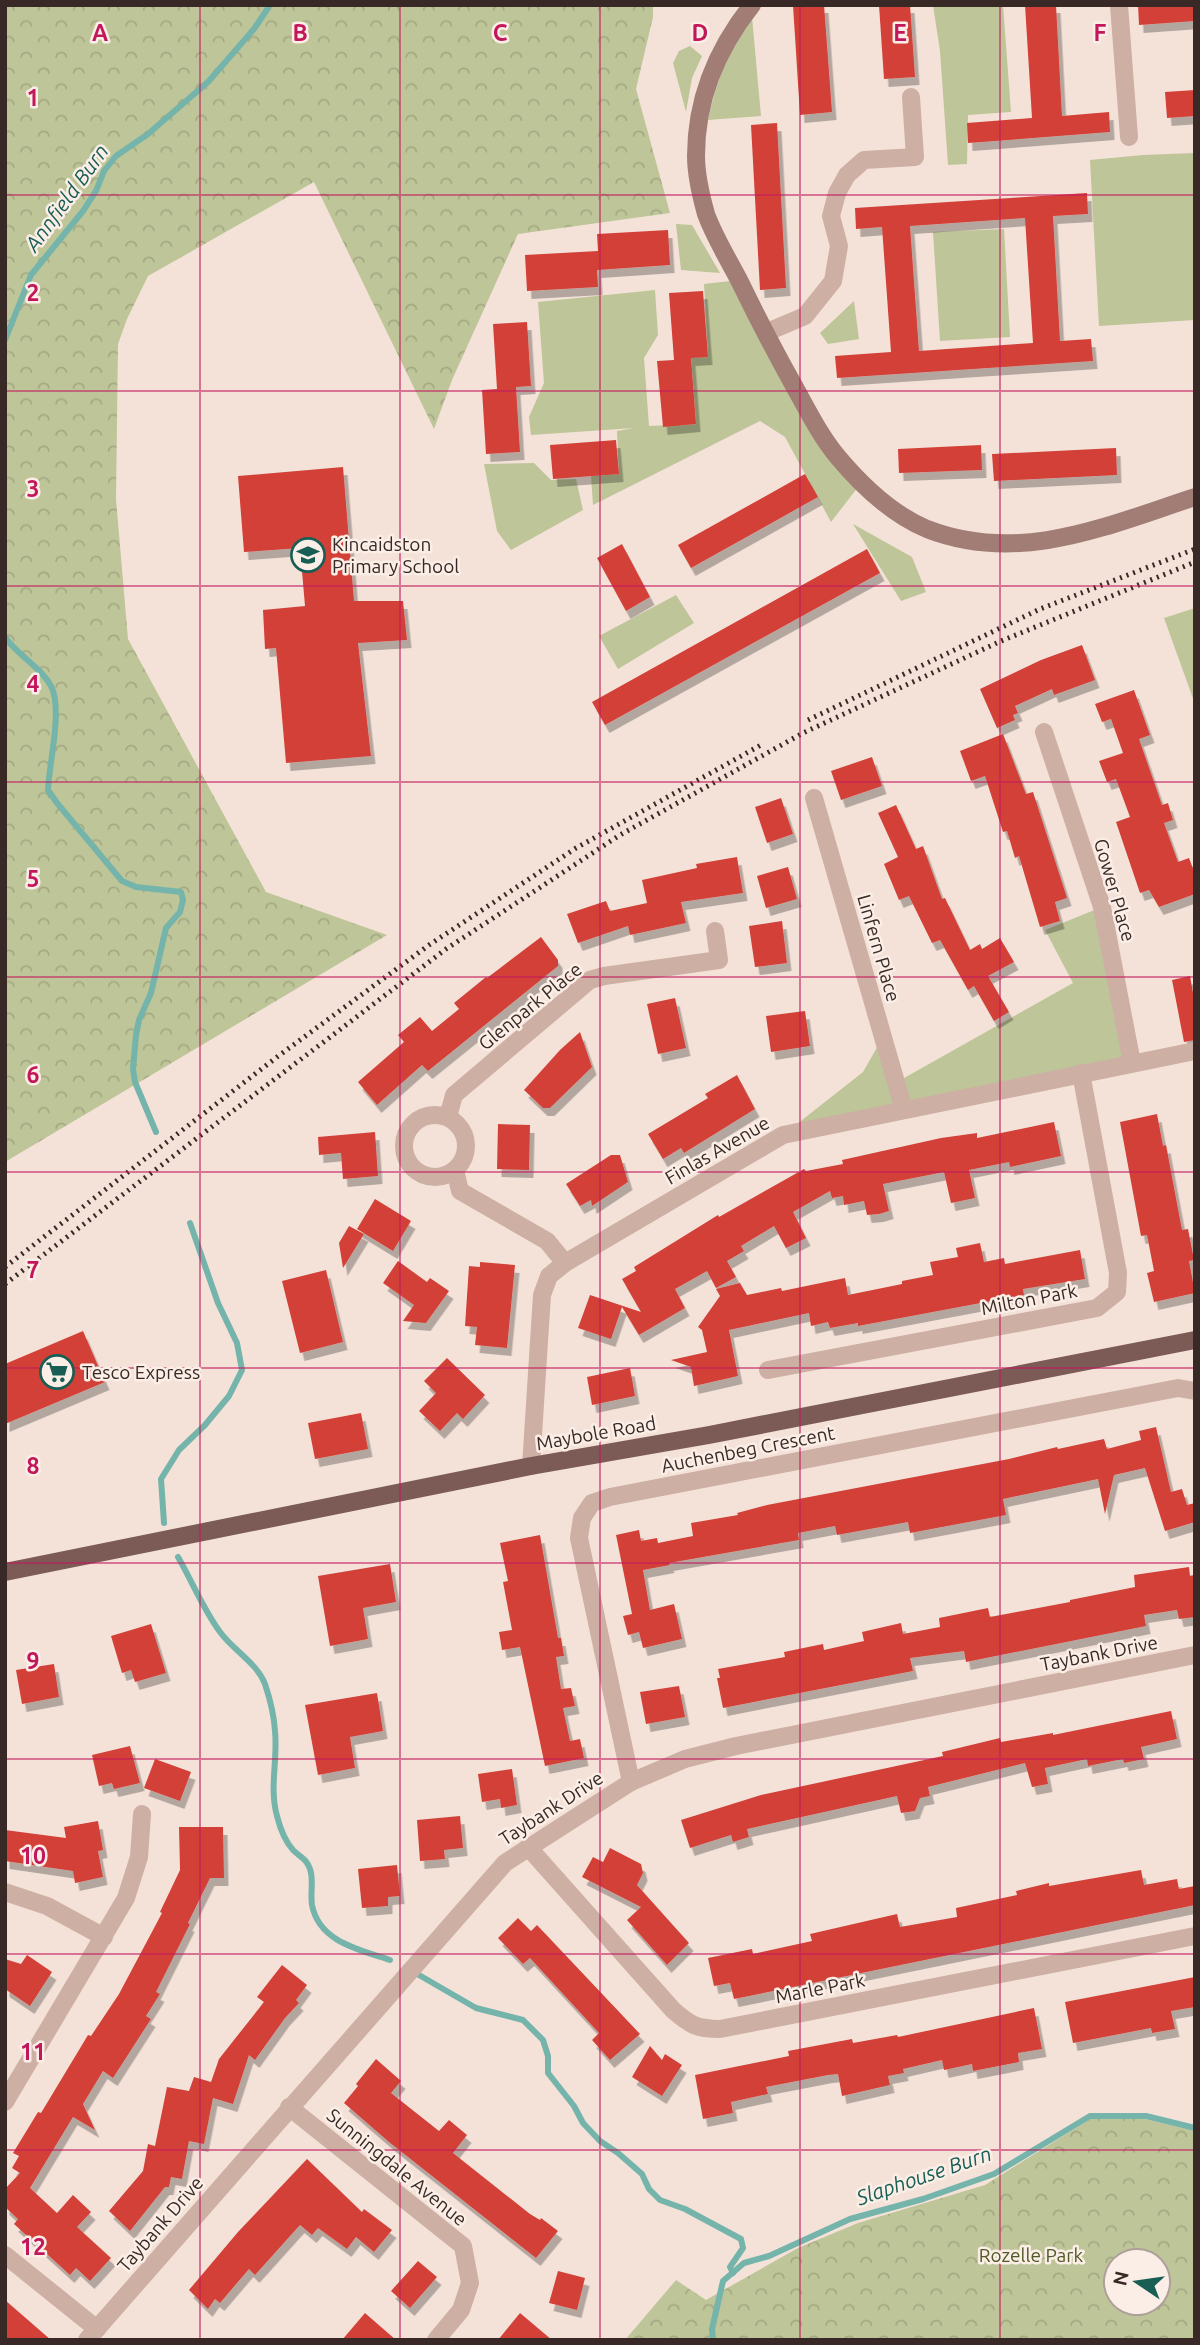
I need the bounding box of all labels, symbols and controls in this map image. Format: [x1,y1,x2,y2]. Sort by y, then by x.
text: A [92,20,108,45]
text: B [292,20,308,45]
text: C [493,20,508,45]
text: D [692,20,708,45]
text: E [893,20,907,45]
text: F [1094,20,1107,45]
text: 1 [27,85,39,110]
water label: Annfield Burn [19,139,113,256]
text: 2 [27,280,39,305]
text: 3 [27,476,39,501]
place label: Kincaidston Primary School [332,533,459,577]
school or university icon: Kincaidston Primary School [289,536,327,574]
text: 4 [27,671,40,696]
street label: Gower Place [1090,836,1140,944]
text: 5 [27,866,39,891]
street label: Linfern Place [853,892,905,1004]
street label: Glenpark Place [474,958,586,1054]
text: 6 [27,1062,40,1087]
street label: Finlas Avenue [661,1111,773,1189]
text: 7 [27,1257,39,1282]
street label: Milton Park [979,1279,1079,1319]
supermarket icon: Tesco Express [38,1353,76,1391]
place label: Tesco Express [82,1361,200,1383]
street label: Maybole Road [534,1412,658,1454]
street label: Auchenbeg Crescent [659,1421,837,1477]
text: 8 [27,1453,39,1478]
street label: Taybank Drive [1038,1631,1160,1675]
text: 9 [27,1648,39,1673]
street label: Taybank Drive [495,1766,607,1850]
text: 10 [20,1843,46,1868]
street label: Marle Park [773,1968,867,2007]
text: 11 [20,2039,46,2064]
street label: Sunningdale Avenue [323,2104,471,2230]
water label: Slaphouse Burn [852,2141,994,2210]
street label: Taybank Drive [113,2172,207,2276]
text: 12 [20,2234,46,2259]
park label: Rozelle Park [979,2244,1084,2266]
north arrow [1102,2247,1172,2317]
text: N [1108,2269,1133,2288]

